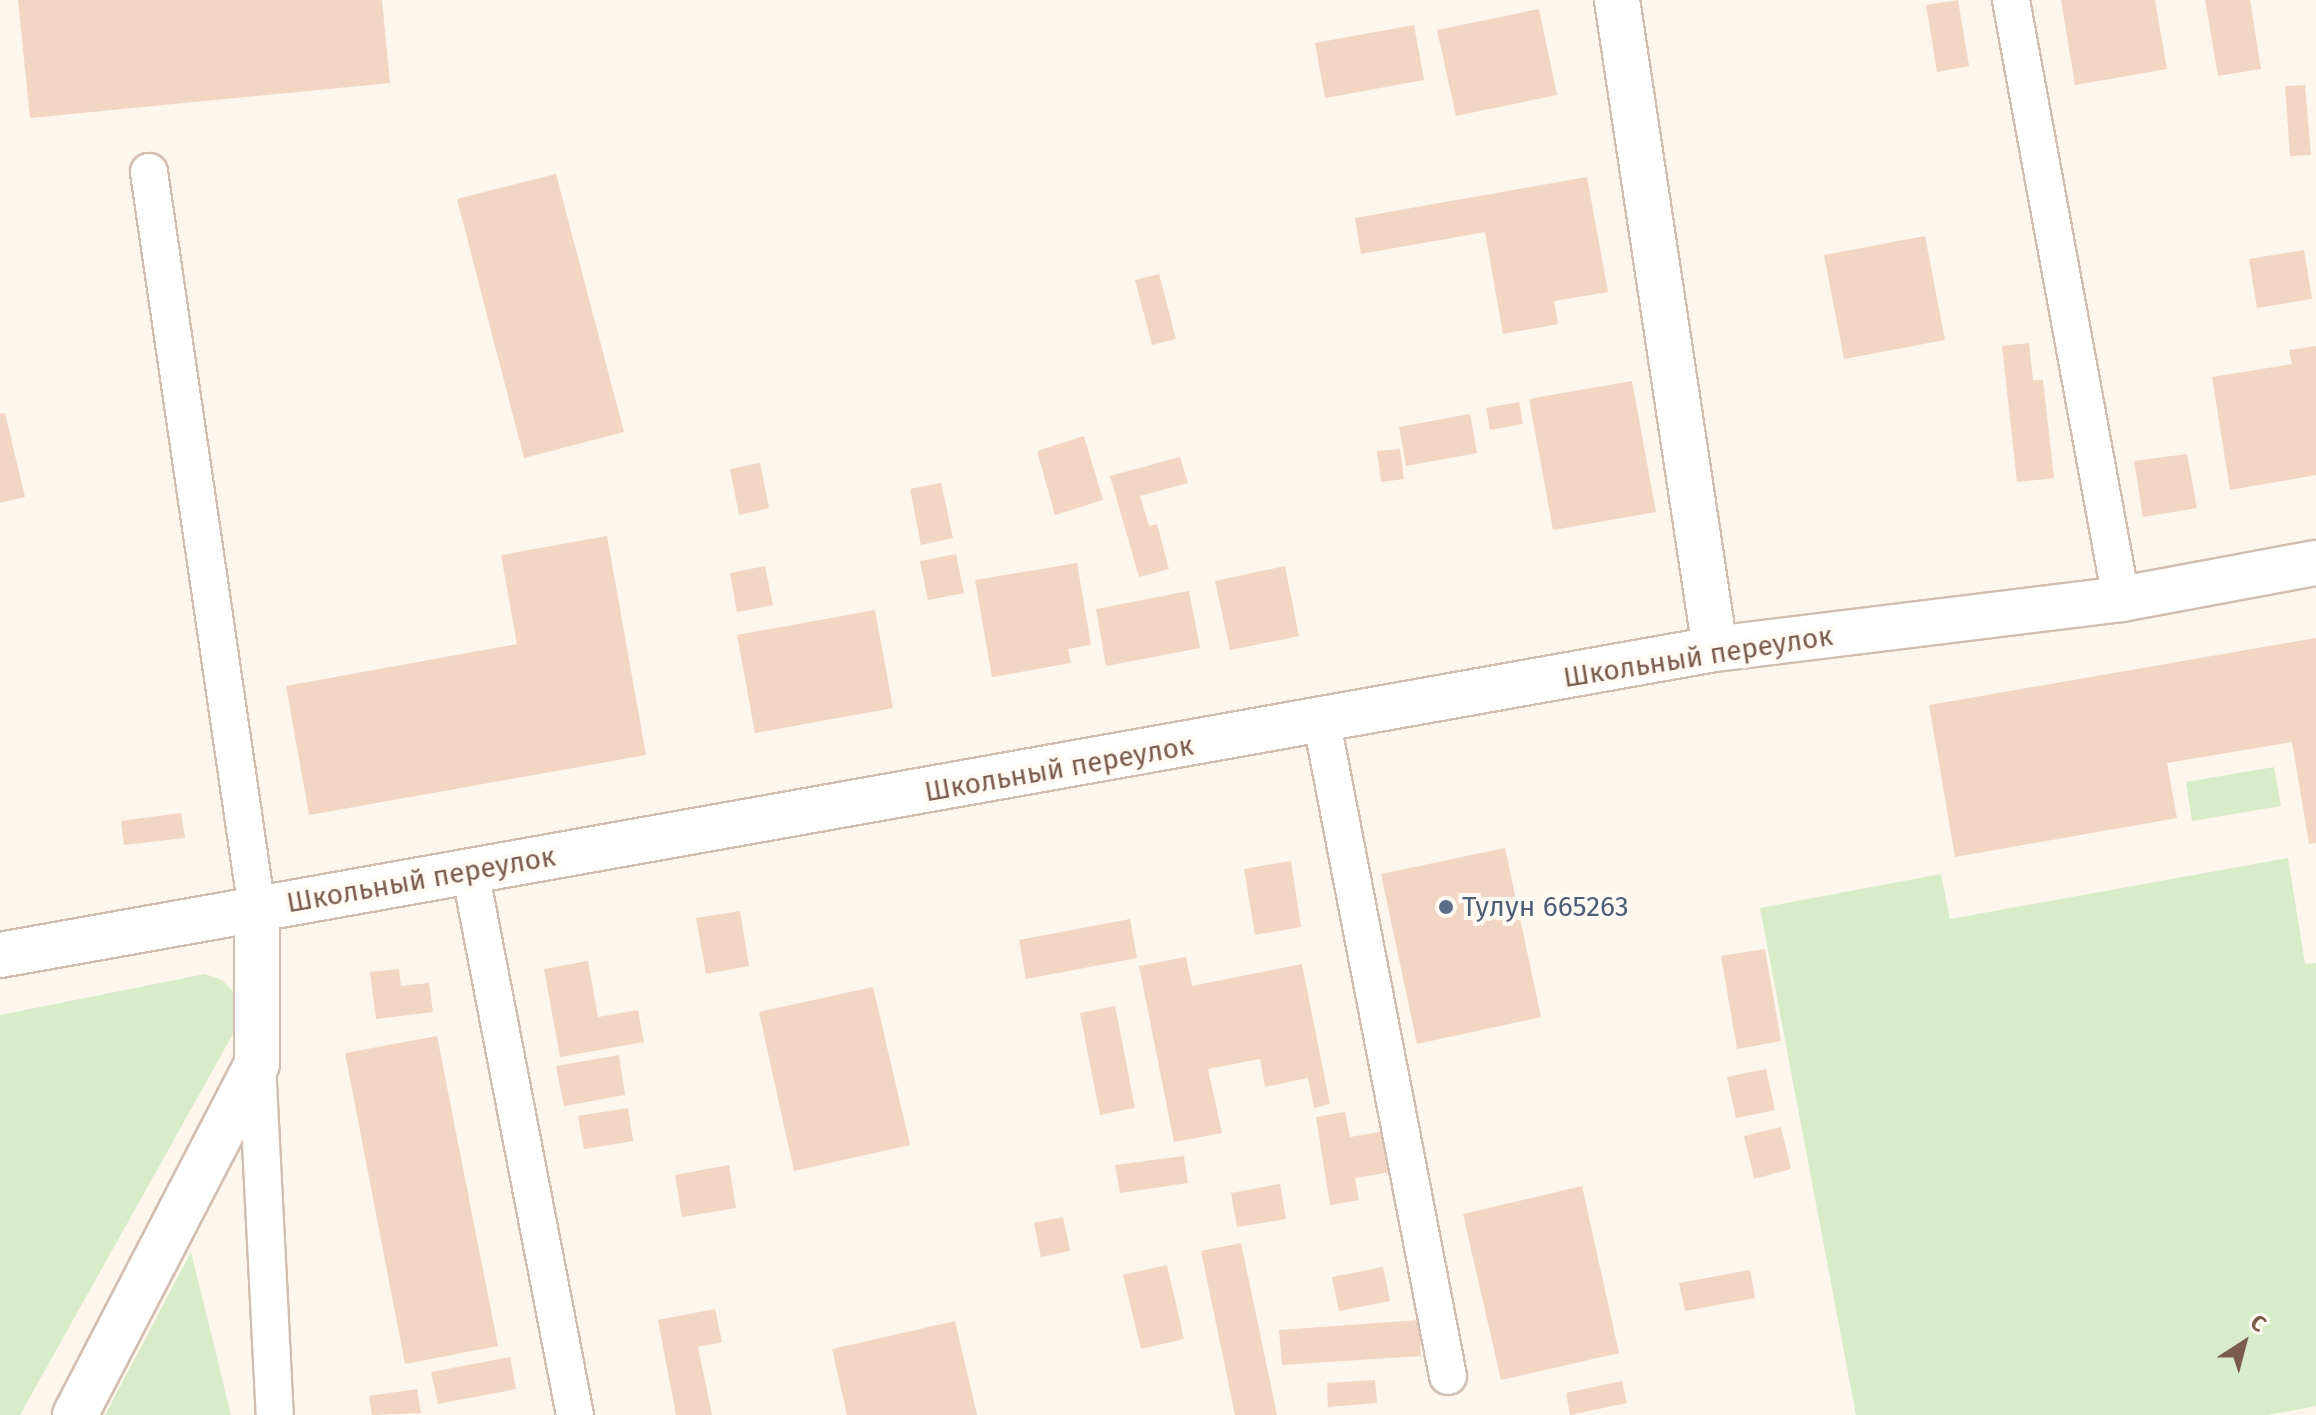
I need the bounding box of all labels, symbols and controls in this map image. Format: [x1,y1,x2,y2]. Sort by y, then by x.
street label: Школьный переулок [1561,619,1835,695]
street label: Школьный переулок [922,729,1196,809]
street label: Школьный переулок [284,840,558,920]
place label: Тулун 665263 [1462,890,1629,924]
marker: Тулун 665263 [1437,898,1455,916]
north arrow [2204,1303,2284,1383]
text: С [2245,1309,2271,1338]

